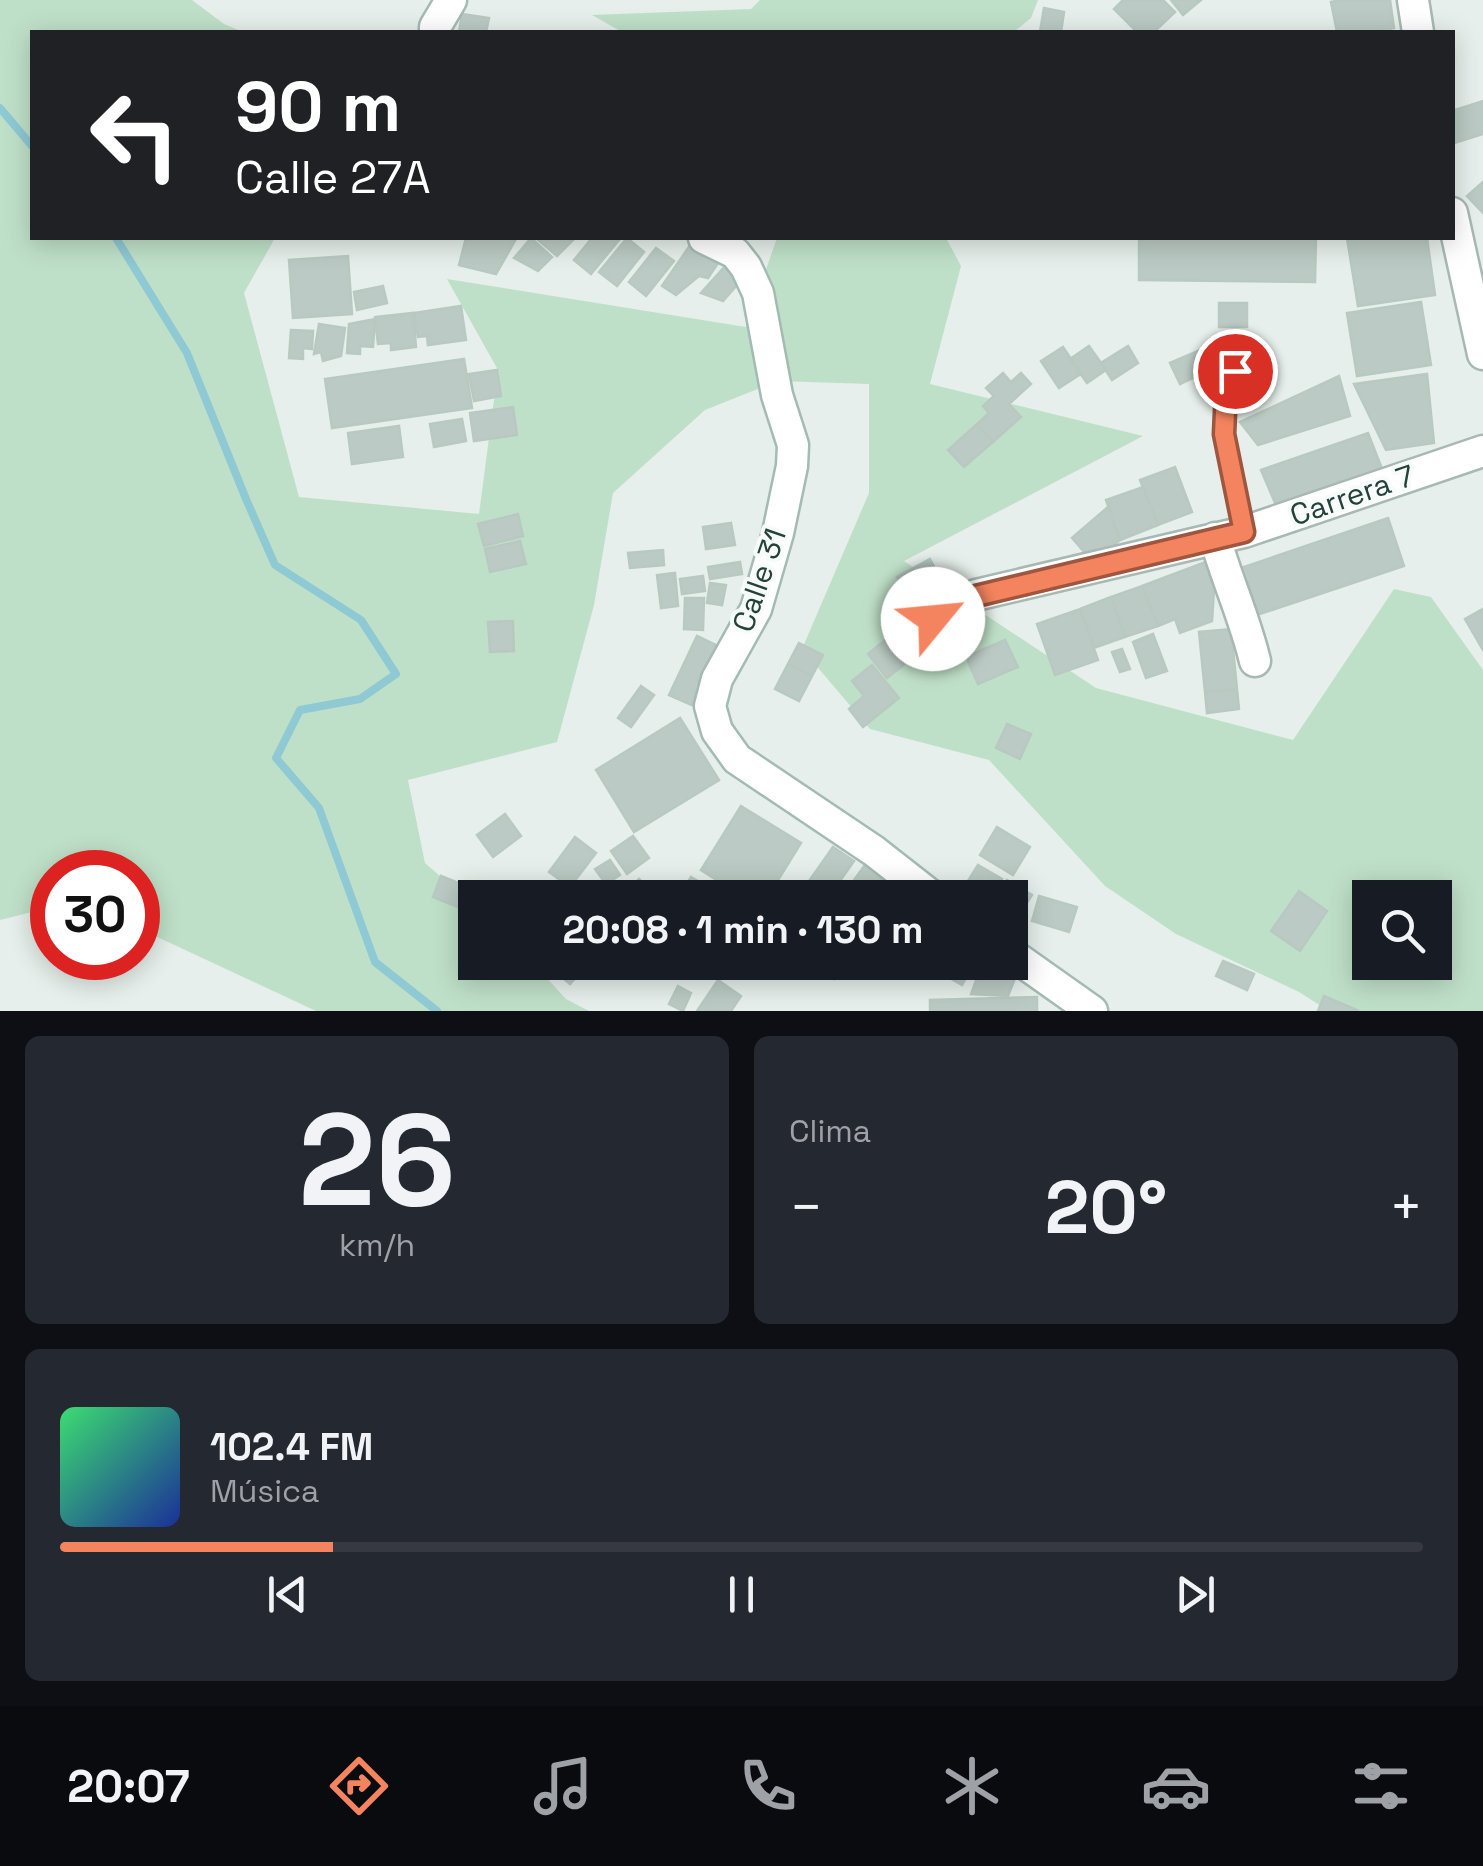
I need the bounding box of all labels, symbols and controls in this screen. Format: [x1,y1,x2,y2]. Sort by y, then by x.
text: 90 m [235,62,401,151]
icon: left [70,70,200,200]
text: Calle 27A [235,149,431,206]
pin [1193,329,1278,414]
icon: arrive [1208,344,1263,399]
street label: Carrera 7 [1285,456,1419,534]
street label: Calle 31 [723,523,795,637]
position arrow [881,567,985,671]
speed limit sign: 30 [30,850,160,980]
map controls [1352,880,1452,980]
button: search [1352,880,1452,980]
text: 20:08 · 1 min · 130 m [563,906,923,954]
text: 26 [298,1077,456,1243]
text: Clima [789,1111,871,1151]
text: 20° [1045,1159,1167,1255]
text: − [789,1172,823,1242]
text: + [1389,1172,1423,1242]
text: km/h [339,1225,415,1265]
text: 102.4 FM [210,1423,373,1471]
text: Música [210,1471,320,1511]
icon: previous [260,1567,315,1622]
icon: pause [714,1567,769,1622]
icon: next [1168,1567,1223,1622]
icon: directions [324,1751,394,1821]
icon: music [528,1751,598,1821]
icon: phone [733,1751,803,1821]
icon: climate [937,1751,1007,1821]
icon: car [1141,1751,1211,1821]
icon: filters [1346,1751,1416,1821]
text: 20:07 [67,1758,190,1815]

